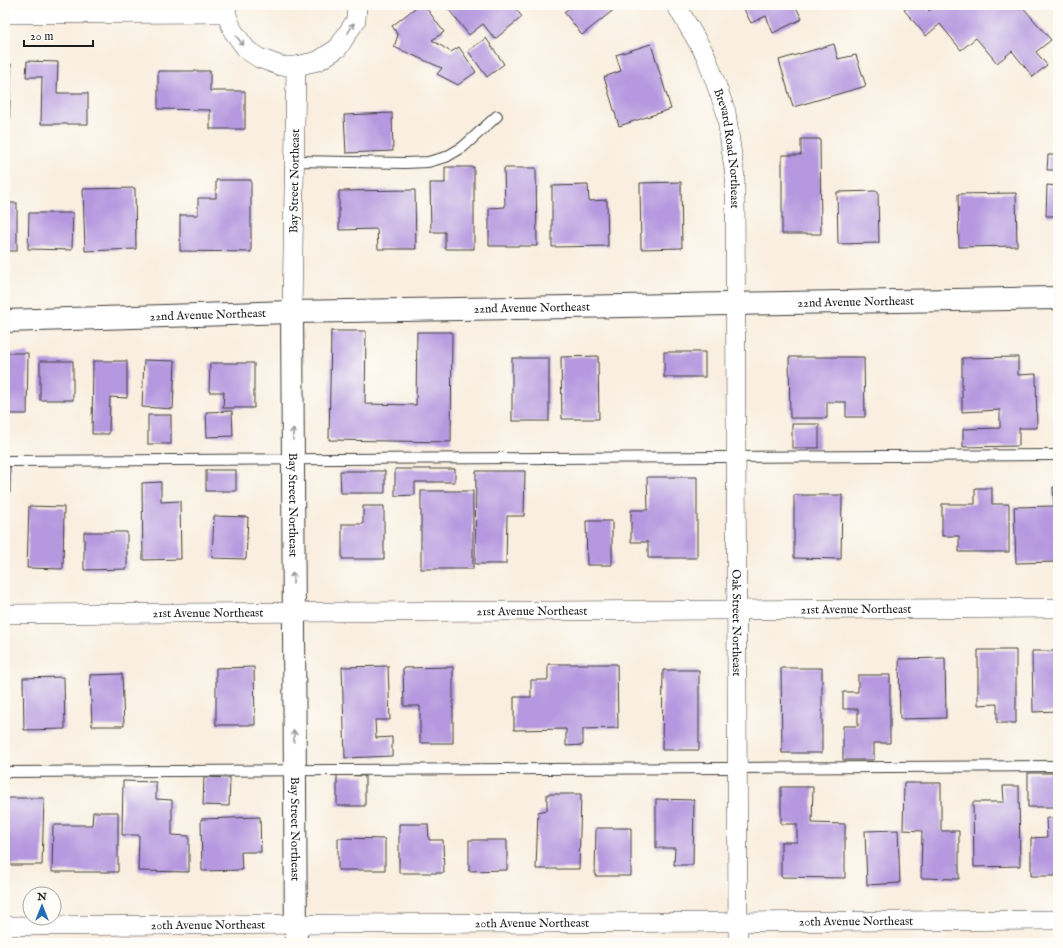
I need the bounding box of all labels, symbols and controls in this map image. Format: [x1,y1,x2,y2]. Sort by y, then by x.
scale bar [24,22,93,48]
one-way arrow [347,22,355,34]
text: 20 m [30,29,53,44]
one-way arrow [236,35,244,46]
street label: Brevard Road Northeast [711,86,743,209]
street label: Bay Street Northeast [286,129,302,233]
street label: 22nd Avenue Northeast [797,293,914,310]
street label: 22nd Avenue Northeast [473,299,590,316]
street label: 22nd Avenue Northeast [149,305,266,324]
one-way arrow [289,428,297,441]
street label: Bay Street Northeast [285,453,301,557]
street label: Oak Street Northeast [729,569,744,676]
one-way arrow [289,572,297,585]
street label: 21st Avenue Northeast [801,601,911,617]
street label: 21st Avenue Northeast [477,603,587,619]
street label: 21st Avenue Northeast [153,605,263,621]
one-way arrow [290,730,298,743]
street label: Bay Street Northeast [287,777,303,881]
north arrow [22,886,62,926]
text: N [36,890,47,904]
street label: 20th Avenue Northeast [799,913,913,929]
street label: 20th Avenue Northeast [475,915,589,931]
street label: 20th Avenue Northeast [151,917,265,933]

